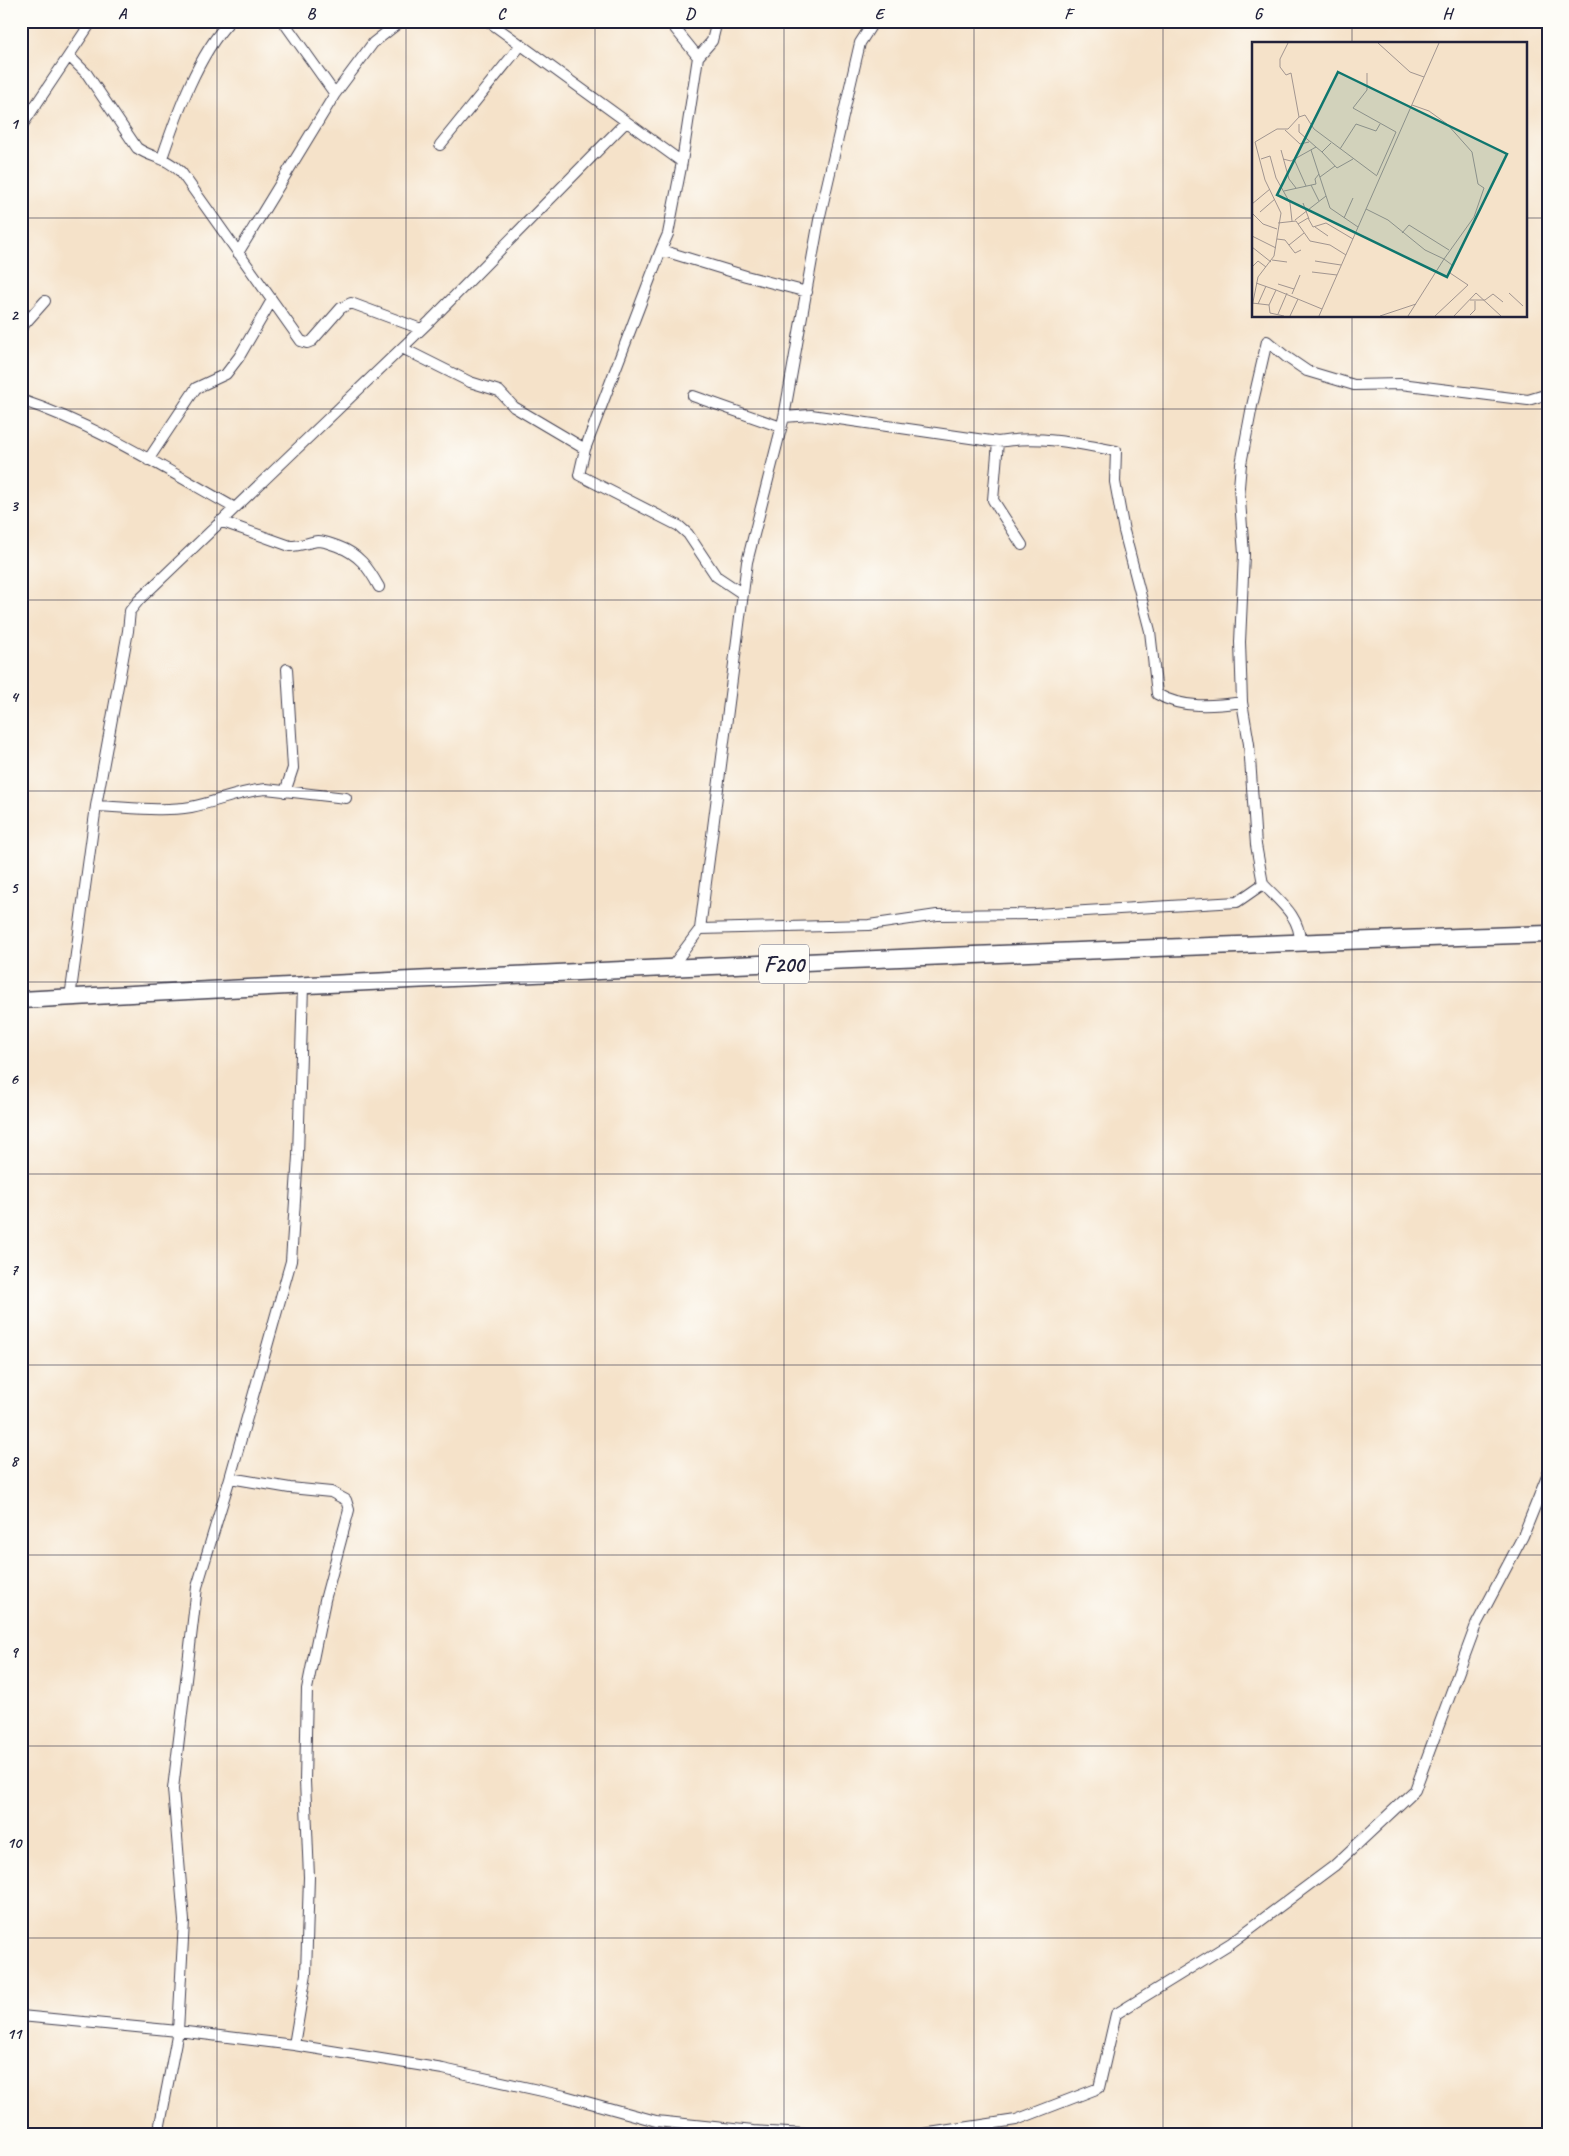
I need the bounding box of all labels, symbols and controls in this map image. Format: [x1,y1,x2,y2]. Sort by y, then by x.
text: A [118,4,128,24]
text: B [307,4,317,24]
text: C [497,4,507,24]
text: D [685,4,696,24]
text: E [875,4,886,24]
text: F [1064,4,1075,24]
text: G [1254,4,1264,24]
text: H [1442,4,1454,24]
inset map [1252,42,1526,318]
text: 1 [10,114,19,134]
text: 2 [10,305,19,325]
text: 3 [10,496,19,516]
text: 4 [10,687,19,707]
text: 5 [11,878,20,898]
road number: F200 [759,944,809,984]
text: 6 [10,1069,19,1089]
text: 7 [10,1260,19,1280]
text: 8 [10,1451,19,1471]
text: 9 [10,1642,19,1662]
text: 10 [7,1833,23,1853]
text: 11 [7,2024,23,2044]

